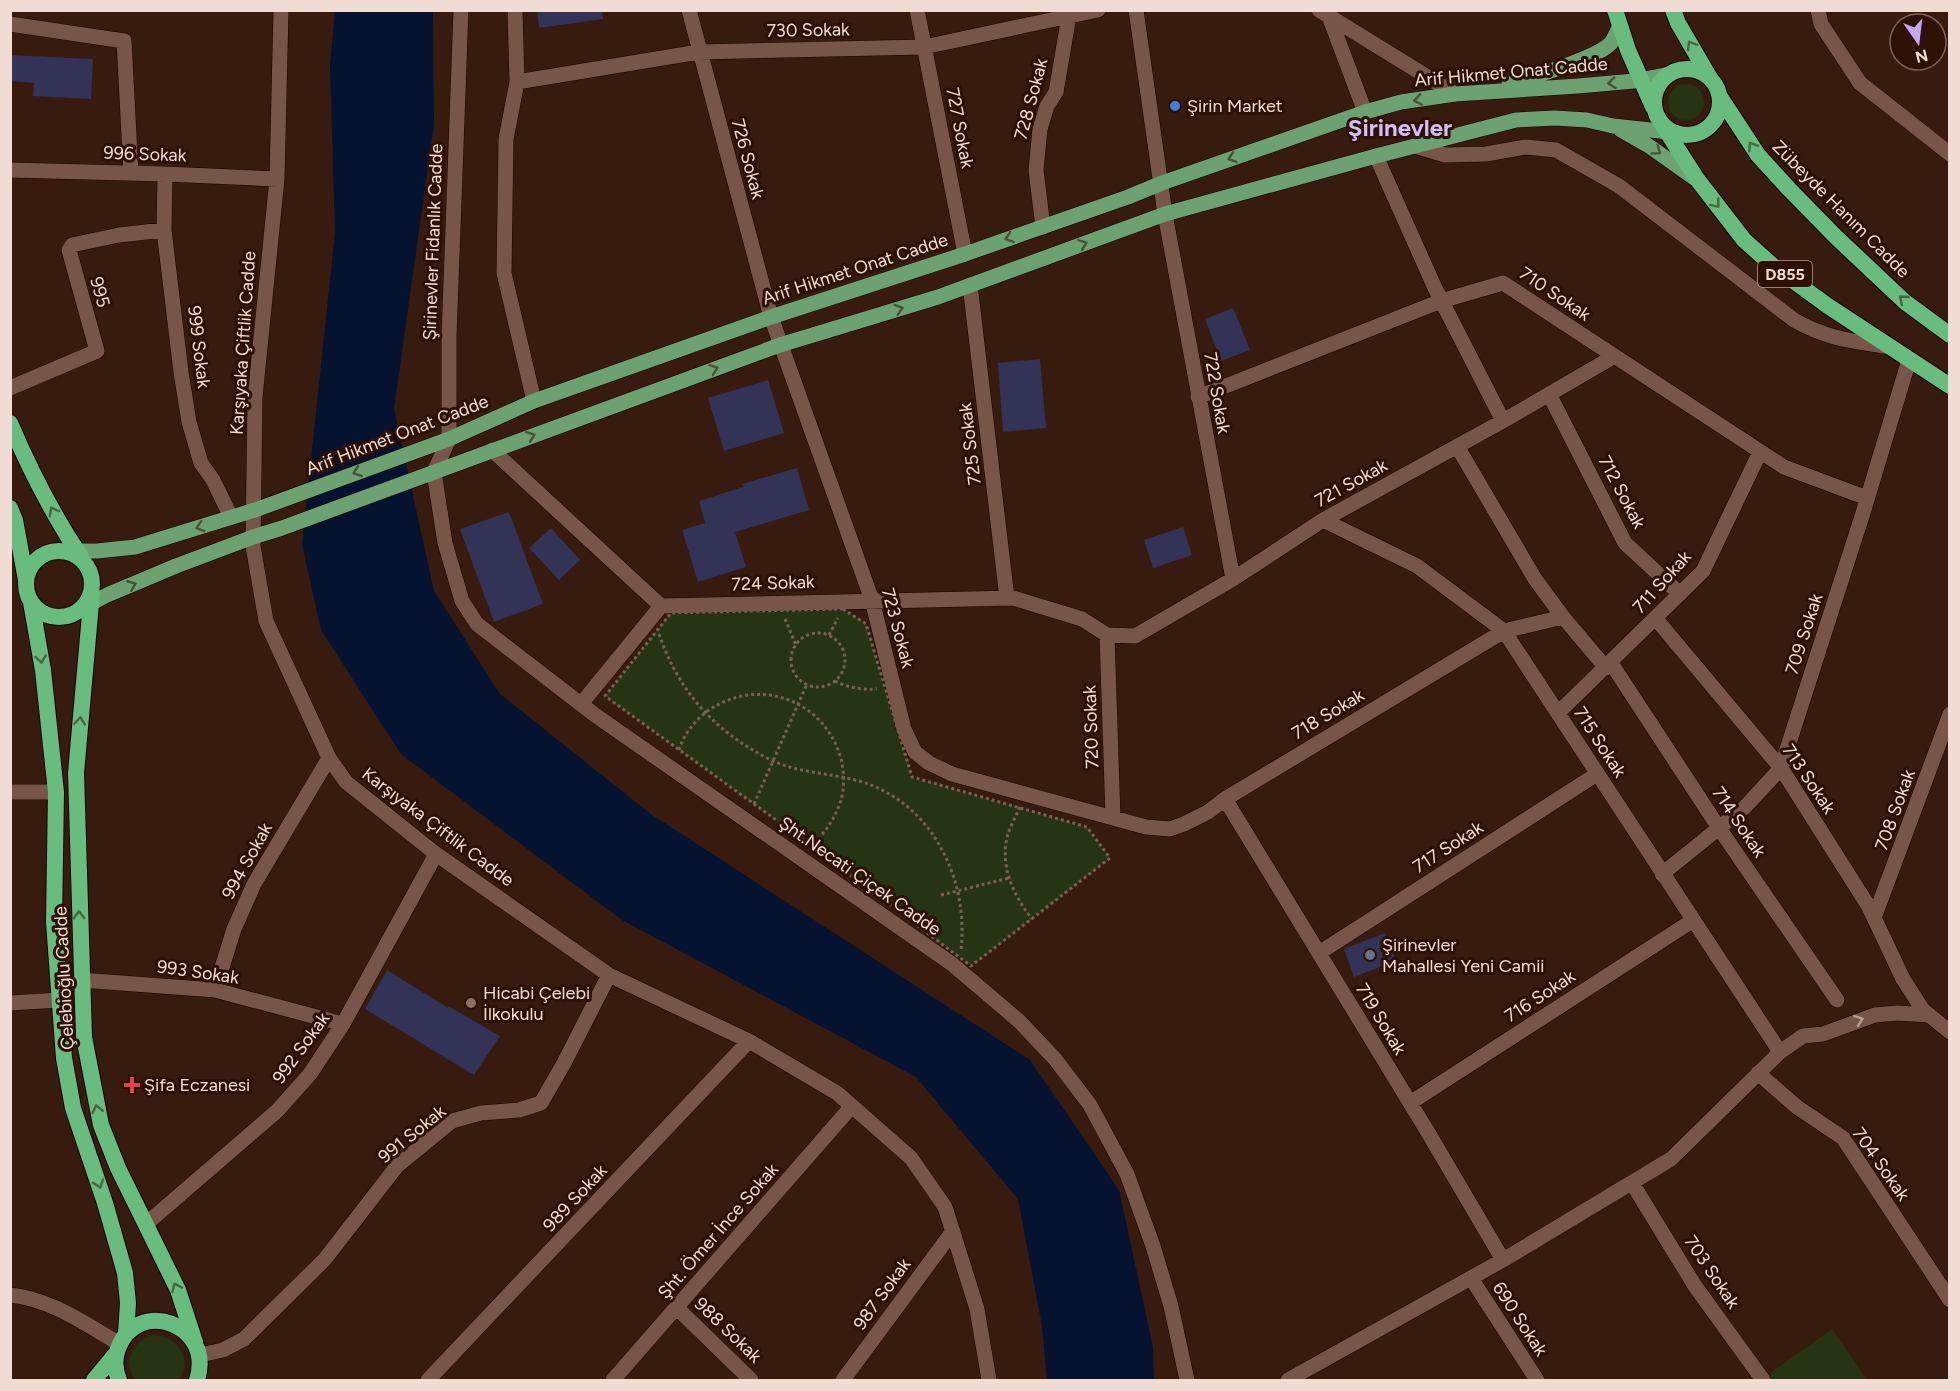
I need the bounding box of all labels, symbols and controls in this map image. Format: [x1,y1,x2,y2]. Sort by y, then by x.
north arrow [1888,12,1948,72]
street label: 730 Sokak [766,18,850,42]
one-way arrow [1686,41,1698,51]
text: N [1913,45,1930,67]
street label: Arif Hikmet Onat Cadde [1413,53,1609,91]
street label: 728 Sokak [1010,56,1052,142]
one-way arrow [1608,76,1617,89]
street label: 727 Sokak [941,86,979,170]
one-way arrow [1413,93,1423,105]
place label: Şirin Market [1187,95,1283,117]
marker: Şirin Market [1168,99,1182,113]
district label: Şirinevler [1348,113,1452,142]
street label: 726 Sokak [727,116,769,202]
street label: Zübeyde Hanım Cadde [1768,136,1915,283]
one-way arrow [1748,141,1759,152]
street label: 996 Sokak [103,142,187,166]
street label: Şirinevler Fidanlık Cadde [419,143,447,341]
one-way arrow [1651,144,1662,155]
one-way arrow [1227,150,1238,163]
one-way arrow [1709,198,1720,209]
street label: Arif Hikmet Onat Cadde [759,229,951,309]
one-way arrow [1004,231,1015,244]
one-way arrow [1077,238,1088,251]
street label: Karşıyaka Çiftlik Cadde [226,250,260,436]
road number: D855 [1758,261,1812,287]
street label: 710 Sokak [1515,262,1595,326]
street label: 995 [85,274,115,310]
one-way arrow [1899,295,1910,306]
street label: 999 Sokak [183,304,215,390]
one-way arrow [893,304,904,316]
street label: 722 Sokak [1199,351,1235,436]
one-way arrow [708,364,719,376]
street label: Arif Hikmet Onat Cadde [303,390,492,480]
street label: 725 Sokak [954,401,986,486]
one-way arrow [525,430,536,443]
street label: 712 Sokak [1594,452,1651,533]
street label: 721 Sokak [1311,454,1391,512]
one-way arrow [352,465,363,477]
one-way arrow [48,506,60,517]
one-way arrow [195,520,206,532]
street label: 711 Sokak [1628,546,1696,618]
street label: 724 Sokak [731,571,815,595]
one-way arrow [126,580,137,592]
street label: 723 Sokak [877,586,919,671]
street label: 709 Sokak [1781,591,1827,677]
one-way arrow [34,654,47,664]
street label: 718 Sokak [1288,684,1368,744]
street label: 720 Sokak [1079,685,1103,769]
street label: 715 Sokak [1569,703,1631,782]
one-way arrow [74,716,87,725]
street label: 713 Sokak [1778,740,1840,818]
street label: Karşıyaka Çiftlik Cadde [358,763,518,891]
street label: 708 Sokak [1870,766,1920,854]
street label: 714 Sokak [1707,782,1771,862]
street label: Şht.Necati Çiçek Cadde [775,812,945,940]
street label: 717 Sokak [1409,816,1487,878]
street label: 994 Sokak [217,819,277,903]
street label: Çelebioğlu Cadde [49,905,79,1050]
one-way arrow [73,911,85,920]
place label: Şirinevler Mahallesi Yeni Camii [1382,934,1545,977]
marker: Şirinevler Mahallesi Yeni Camii [1363,948,1377,962]
street label: 993 Sokak [156,955,241,989]
street label: 716 Sokak [1501,965,1580,1027]
street label: 719 Sokak [1351,979,1411,1059]
place label: Hicabi Çelebi İlkokulu [483,982,590,1025]
marker: Hicabi Çelebi İlkokulu [464,996,478,1010]
street label: 992 Sokak [268,1008,334,1088]
one-way arrow [1852,1015,1863,1027]
place label: Şifa Eczanesi [144,1074,250,1096]
marker: Şifa Eczanesi [125,1078,139,1092]
street label: 991 Sokak [374,1100,450,1168]
one-way arrow [92,1104,105,1114]
street label: 704 Sokak [1848,1123,1914,1205]
street label: Şht. Ömer İnce Sokak [653,1158,783,1303]
street label: 989 Sokak [538,1160,612,1236]
one-way arrow [91,1178,104,1189]
street label: 703 Sokak [1680,1231,1745,1313]
street label: 987 Sokak [849,1254,916,1334]
street label: 690 Sokak [1488,1278,1552,1361]
one-way arrow [171,1282,183,1293]
street label: 988 Sokak [690,1293,766,1368]

